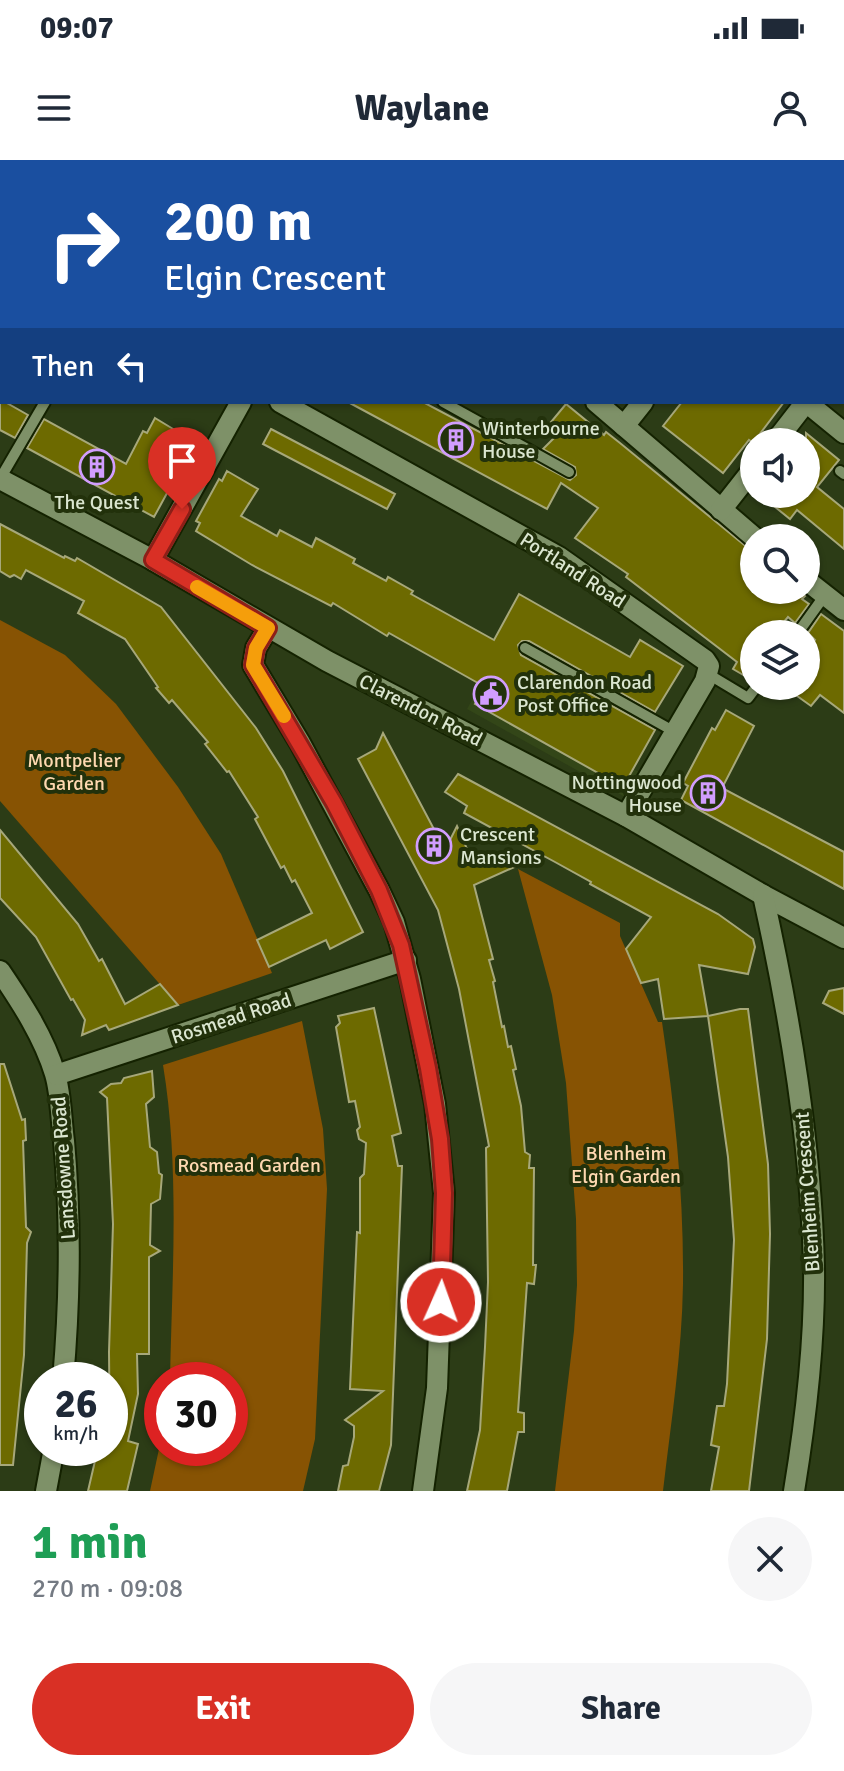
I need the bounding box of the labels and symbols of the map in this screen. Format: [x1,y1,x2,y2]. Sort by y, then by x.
place label: Winterbourne House [482,416,600,464]
building icon: Winterbourne House [437,421,475,459]
pin [148,427,216,509]
building icon: The Quest [78,448,116,486]
place label: The Quest [55,490,139,515]
street label: Portland Road [515,527,630,614]
street label: Clarendon Road [355,669,487,752]
place label: Clarendon Road Post Office [517,670,652,718]
public building icon: Clarendon Road Post Office [472,675,510,713]
park label: Montpelier Garden [27,748,121,796]
place label: Nottingwood House [572,770,682,818]
building icon: Nottingwood House [689,774,727,812]
place label: Crescent Mansions [460,822,542,870]
building icon: Crescent Mansions [415,827,453,865]
street label: Rosmead Road [168,987,294,1050]
street label: Lansdowne Road [46,1096,81,1240]
street label: Blenheim Crescent [789,1111,826,1273]
park label: Blenheim Elgin Garden [571,1141,681,1189]
park label: Rosmead Garden [177,1153,321,1178]
position arrow [399,1260,483,1344]
speed limit sign: 30 [144,1362,248,1466]

